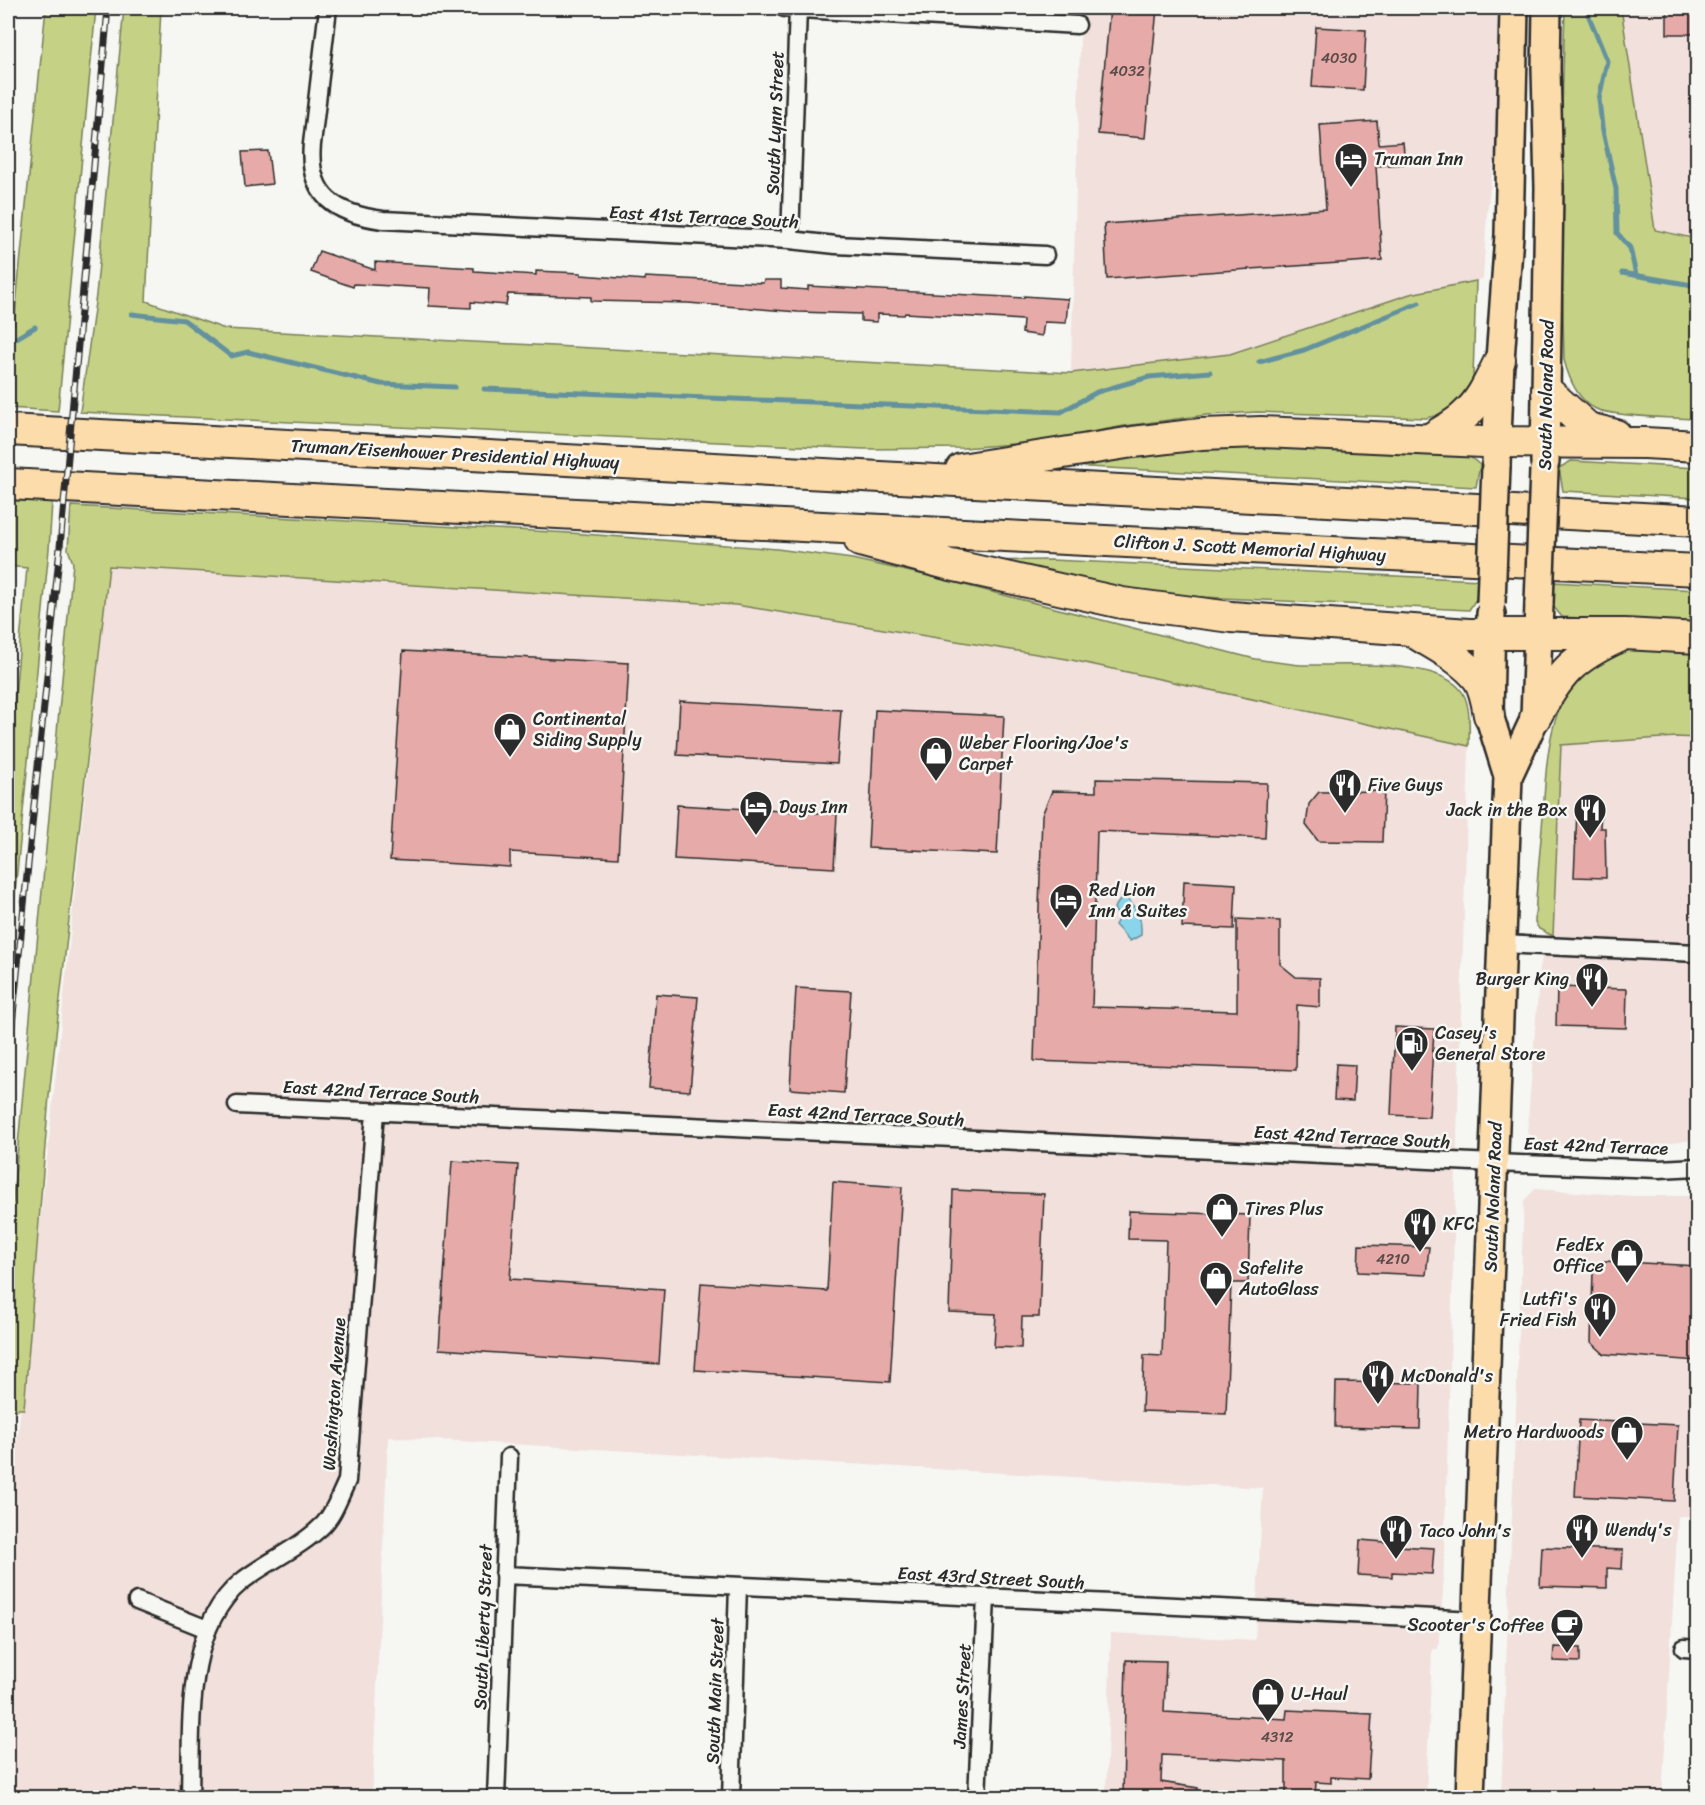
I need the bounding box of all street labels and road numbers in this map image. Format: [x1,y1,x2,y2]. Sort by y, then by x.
street label: South Lynn Street [756,50,794,196]
street label: East 41st Terrace South [608,196,800,238]
street label: South Noland Road [1529,318,1563,470]
street label: Truman/Eisenhower Presidential Highway [290,429,621,479]
street label: Clifton J. Scott Memorial Highway [1113,525,1387,571]
street label: East 42nd Terrace South [282,1071,480,1113]
street label: East 42nd Terrace South [767,1094,965,1136]
street label: East 42nd Terrace South [1253,1116,1451,1158]
street label: South Noland Road [1474,1120,1512,1273]
street label: East 42nd Terrace [1523,1127,1669,1165]
street label: Washington Avenue [313,1316,355,1472]
street label: South Liberty Street [464,1543,502,1710]
street label: East 43rd Street South [897,1557,1085,1599]
street label: South Main Street [696,1617,734,1764]
street label: James Street [943,1642,981,1750]

